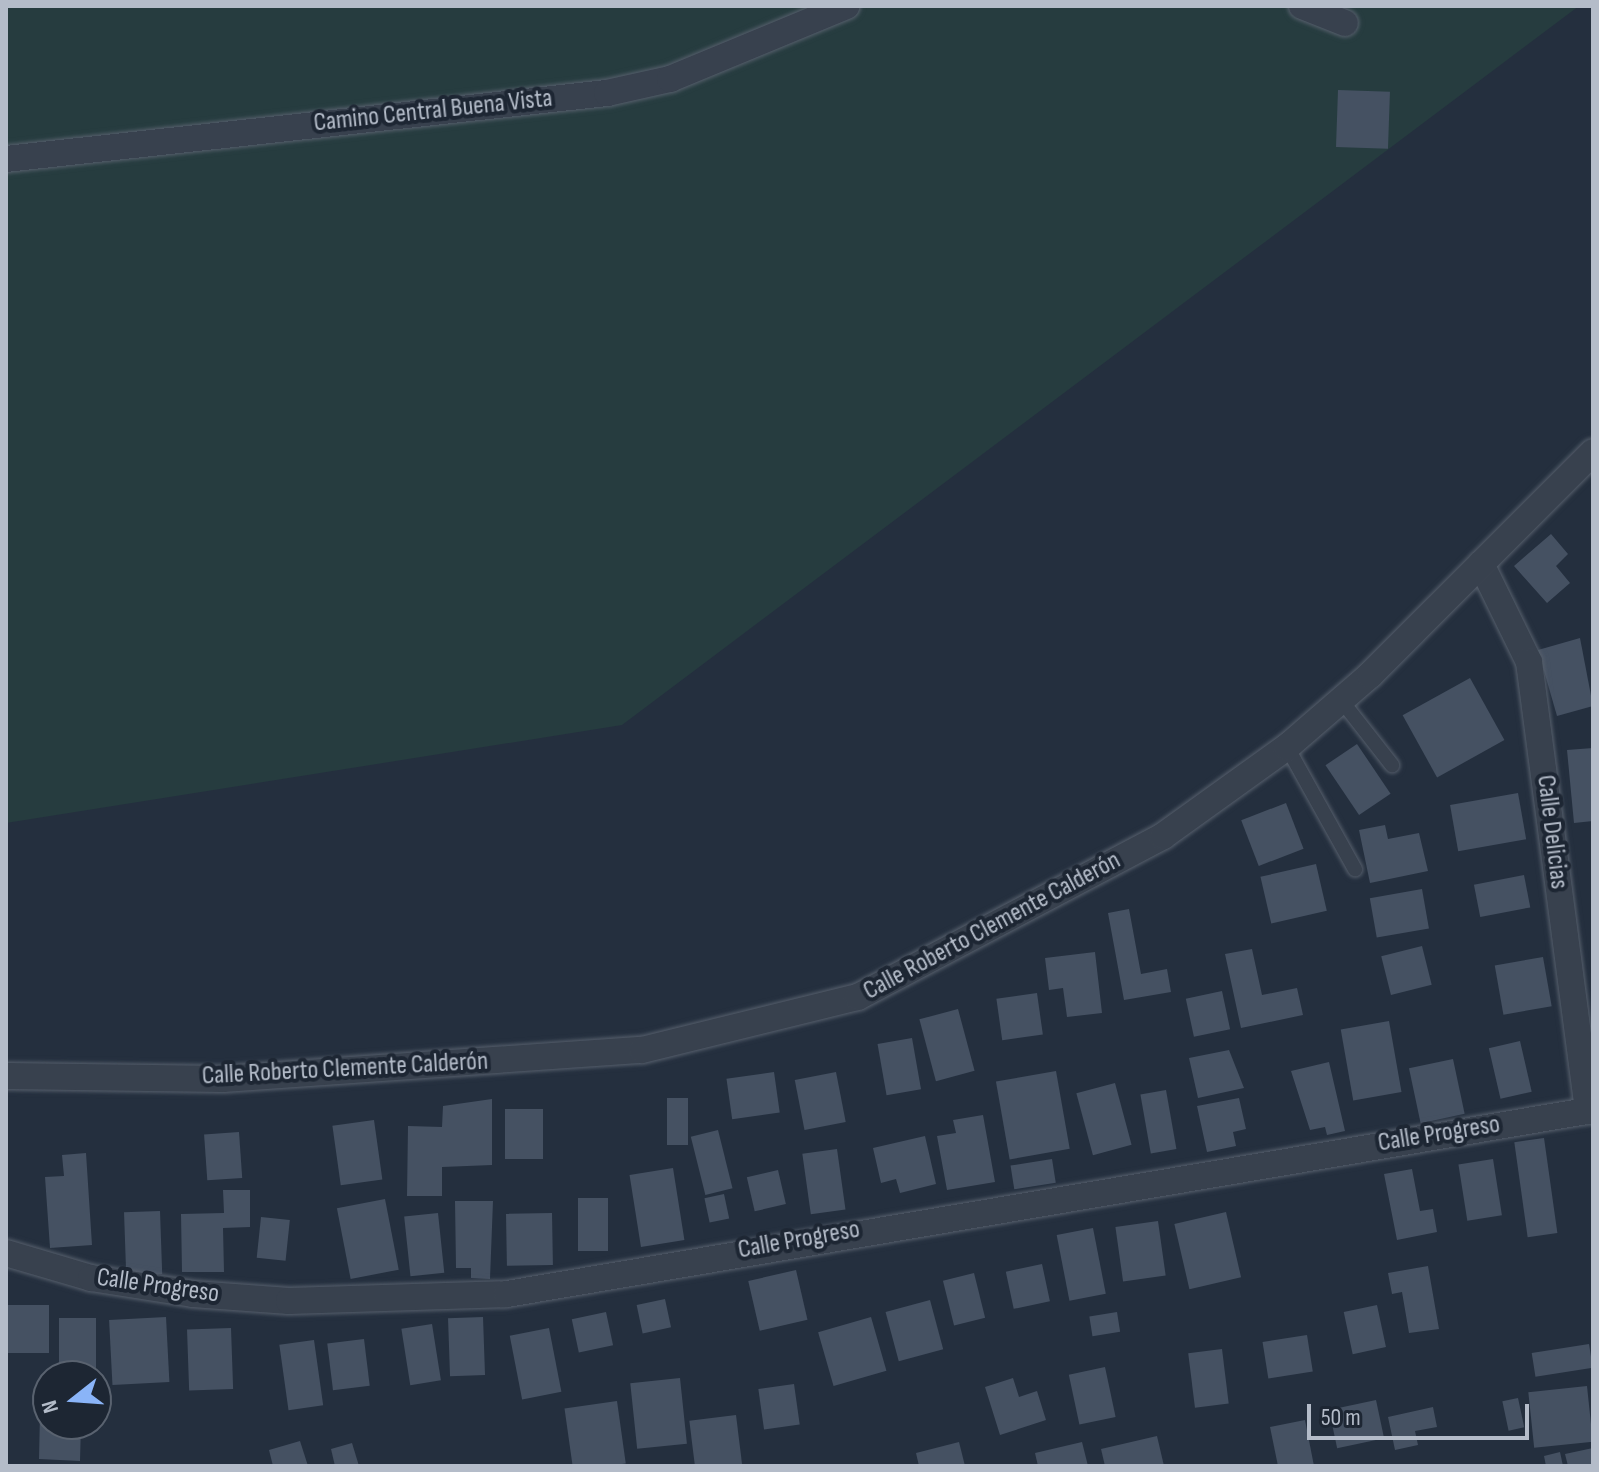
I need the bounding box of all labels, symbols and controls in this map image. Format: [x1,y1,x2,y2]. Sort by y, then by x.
street label: Camino Central Buena Vista [312,83,554,139]
street label: Calle Delicias [1530,773,1574,891]
street label: Calle Roberto Clemente Calderón [858,845,1126,1007]
street label: Calle Roberto Clemente Calderón [201,1046,489,1092]
street label: Calle Progreso [1376,1109,1502,1159]
street label: Calle Progreso [736,1214,862,1266]
street label: Calle Progreso [95,1262,221,1310]
north arrow [32,1360,112,1440]
scale bar [1311,1388,1533,1438]
text: N [36,1397,65,1416]
text: 50 m [1321,1403,1361,1432]

